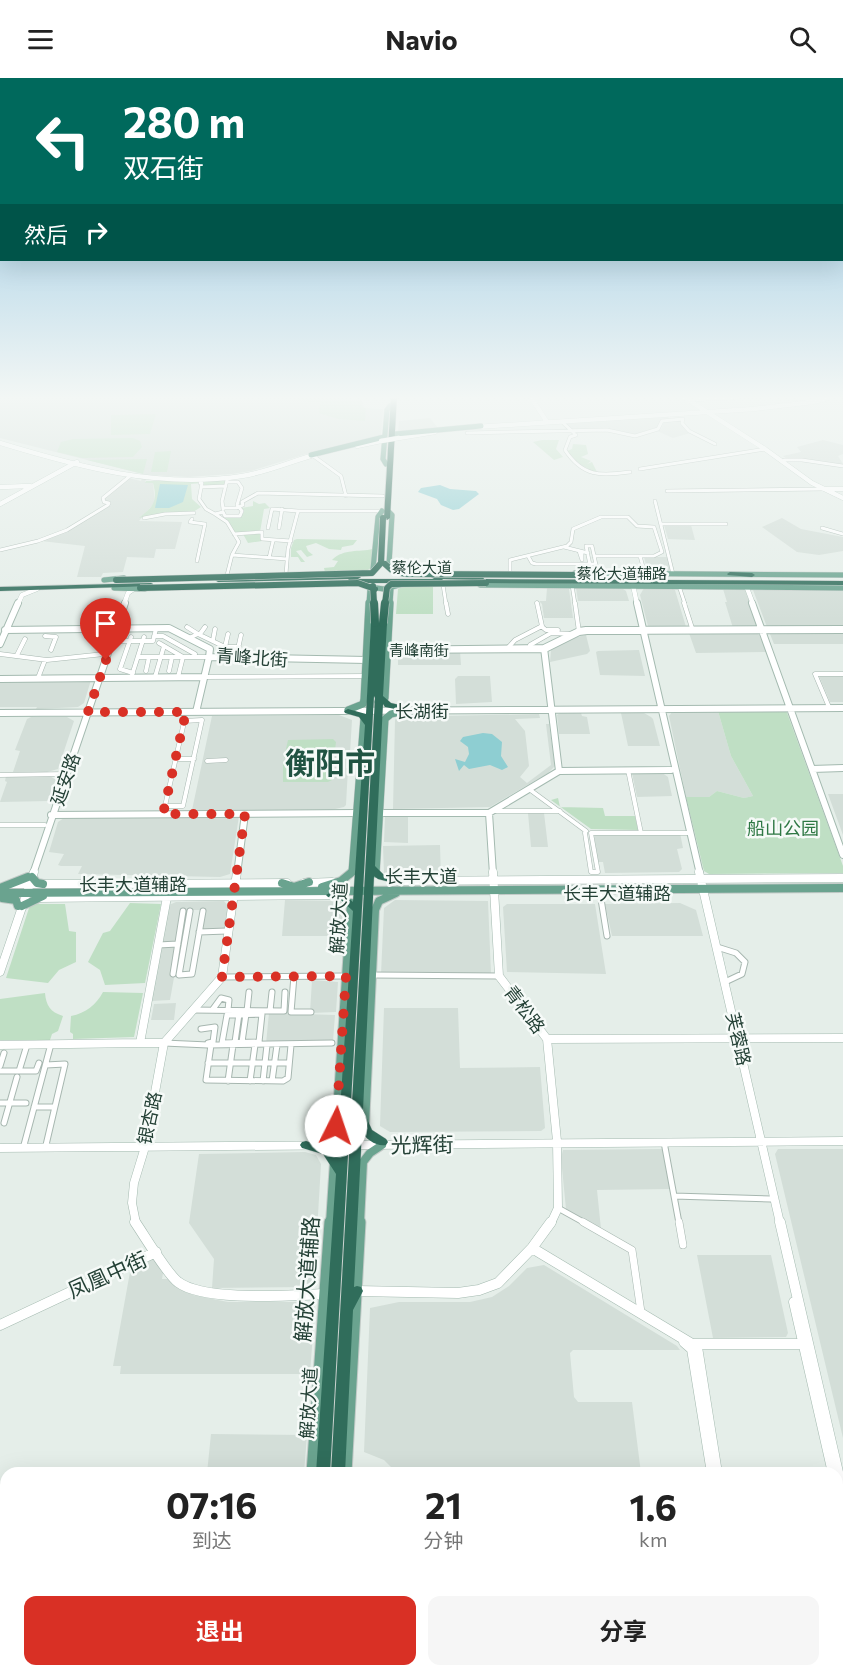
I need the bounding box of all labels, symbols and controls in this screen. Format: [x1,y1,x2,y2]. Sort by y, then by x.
icon: menu [24,23,57,56]
text: Navio [385,23,458,56]
icon: search [786,23,819,56]
text: 280 m [123,95,245,147]
icon: left [24,102,102,180]
text: 双石街 [123,151,204,184]
icon: right [80,216,113,249]
text: 然后 [24,221,68,248]
street label: 蔡伦大道 [392,558,452,576]
street label: 蔡伦大道辅路 [577,564,667,582]
pin [80,598,131,660]
icon: arrive [89,607,122,640]
street label: 青峰南街 [389,641,449,659]
street label: 青峰北街 [215,644,289,670]
street label: 长湖街 [395,700,449,722]
district label: 衡阳市 [285,743,375,780]
street label: 延安路 [46,750,84,808]
park label: 船山公园 [747,817,819,839]
street label: 长丰大道 [385,865,457,887]
street label: 长丰大道辅路 [79,873,187,895]
street label: 解放大道 [325,881,351,955]
street label: 长丰大道辅路 [563,882,671,904]
street label: 青松路 [500,981,550,1037]
street label: 芙蓉路 [722,1010,756,1068]
street label: 银杏路 [133,1089,165,1147]
position arrow [304,1094,368,1158]
street label: 光辉街 [390,1131,454,1157]
street label: 解放大道辅路 [289,1215,323,1343]
street label: 凤凰中街 [64,1245,150,1303]
street label: 解放大道 [295,1366,321,1440]
text: 07:16 [166,1482,257,1526]
text: 21 [425,1482,462,1526]
text: 1.6 [629,1484,677,1528]
text: km [639,1527,667,1551]
text: 到达 [192,1528,232,1552]
text: 分钟 [423,1528,463,1552]
button: 退出 [24,1596,416,1665]
button: 分享 [428,1596,819,1665]

